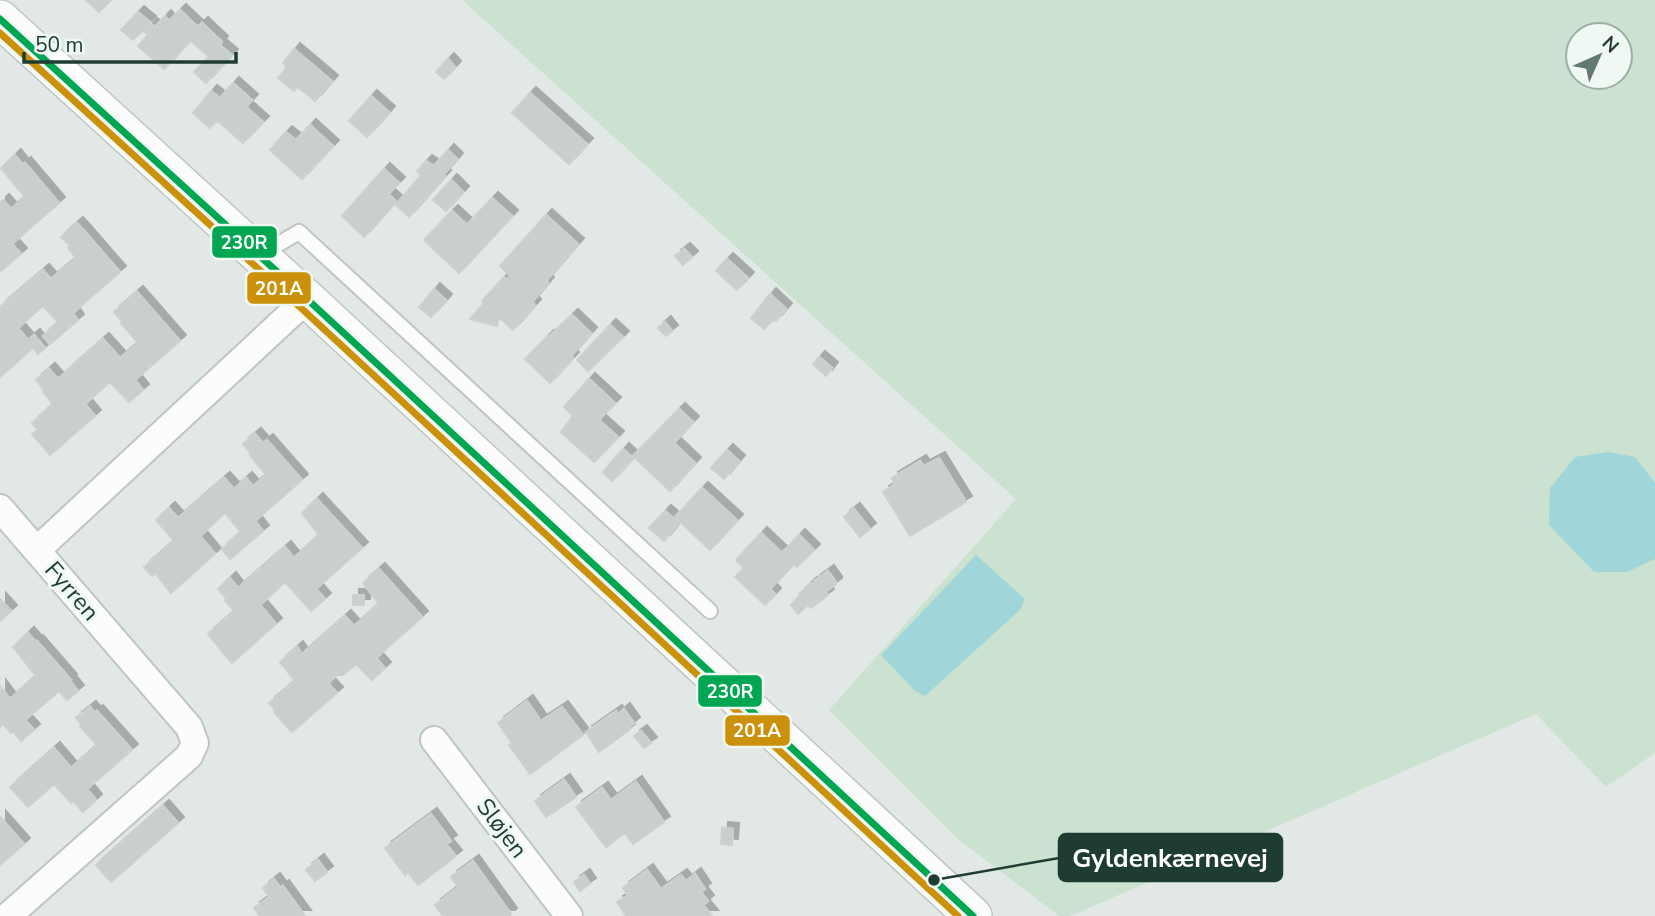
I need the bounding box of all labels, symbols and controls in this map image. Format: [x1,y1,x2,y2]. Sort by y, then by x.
scale bar [24,21,236,65]
north arrow [1564,21,1634,91]
text: N [1596,30,1625,59]
text: 50 m [35,31,84,59]
line badge: 230R [211,225,278,259]
text: 230R [220,230,268,256]
line badge: 201A [246,271,312,305]
text: 201A [255,276,304,302]
street label: Fyrren [37,555,107,627]
line badge: 230R [697,674,763,708]
text: 230R [706,679,754,705]
line badge: 201A [724,714,791,747]
text: 201A [733,718,782,744]
street label: Sløjen [469,792,535,864]
callout: Gyldenkærnevej [1059,834,1282,881]
text: Gyldenkærnevej [1072,841,1268,876]

